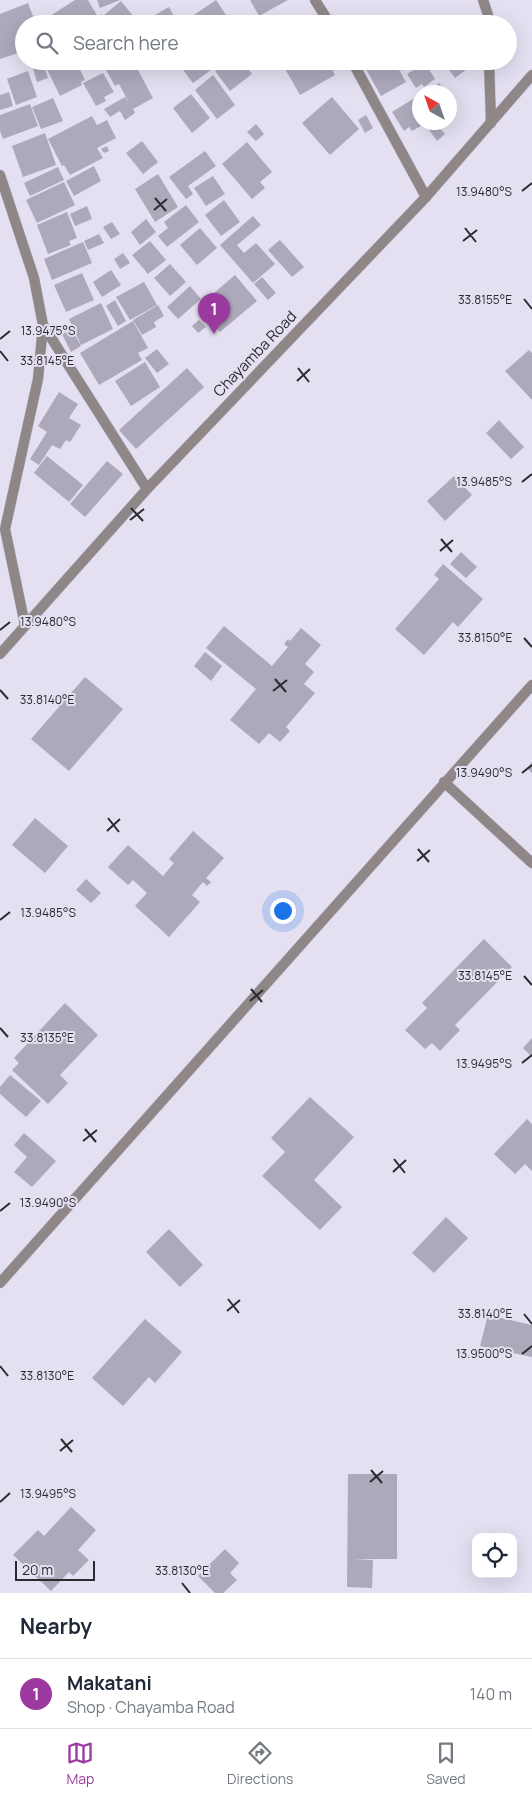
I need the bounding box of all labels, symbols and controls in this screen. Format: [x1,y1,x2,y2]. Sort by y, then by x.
search box [15,15,517,70]
icon: search [33,29,61,57]
text: Search here [73,30,179,56]
north arrow [412,85,457,130]
text: 13.9480°S [456,183,512,200]
text: 33.8155°E [458,291,512,308]
pin: 1 [198,293,230,334]
street label: Chayamba Road [208,306,301,401]
text: 13.9475°S [21,322,75,339]
text: 33.8145°E [20,352,74,369]
text: 13.9485°S [456,473,512,490]
text: 13.9480°S [20,613,76,630]
text: 33.8150°E [458,629,512,646]
text: 33.8140°E [20,691,74,708]
text: 13.9490°S [456,764,512,781]
your location [270,898,296,924]
text: 13.9485°S [20,904,76,921]
text: 33.8145°E [458,967,512,984]
text: 33.8135°E [20,1029,74,1046]
text: 13.9495°S [456,1055,512,1072]
text: 13.9490°S [20,1194,76,1211]
text: 33.8140°E [458,1305,512,1322]
text: 13.9500°S [456,1345,512,1362]
text: 33.8130°E [20,1367,74,1384]
text: 13.9495°S [20,1485,76,1502]
map controls [472,1533,517,1578]
button: locate [472,1533,517,1578]
scale bar [15,1558,95,1581]
text: 20 m [22,1560,53,1579]
text: 33.8130°E [155,1562,209,1579]
text: Nearby [20,1612,92,1640]
text: Makatani [67,1670,152,1696]
text: 1 [32,1683,40,1705]
text: 140 m [470,1683,512,1705]
text: Shop · Chayamba Road [67,1696,235,1718]
tab: Map [66,1739,94,1788]
tab: Directions [227,1739,293,1788]
tab: Saved [426,1739,466,1788]

